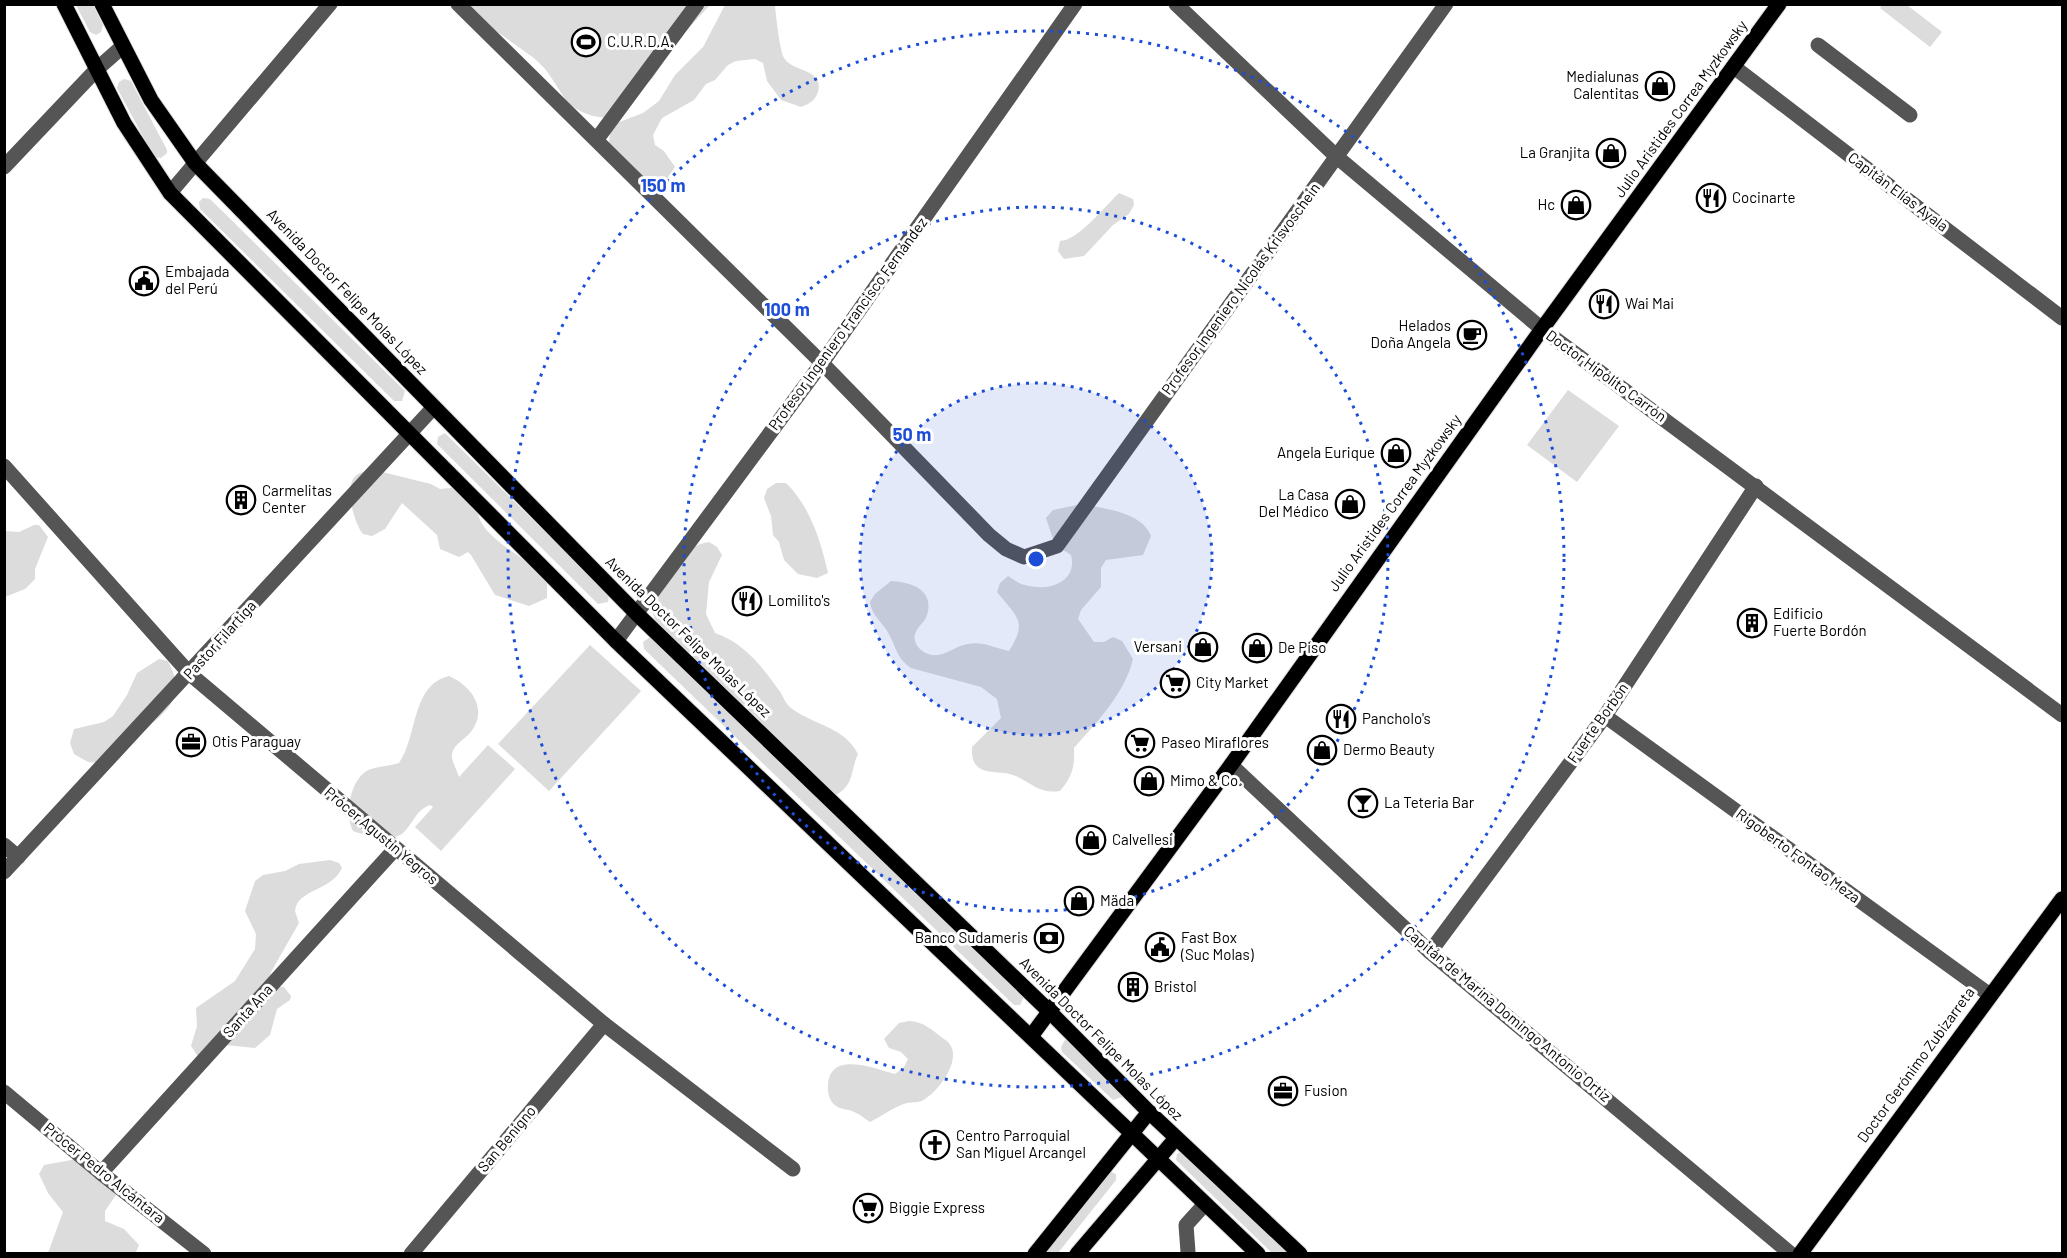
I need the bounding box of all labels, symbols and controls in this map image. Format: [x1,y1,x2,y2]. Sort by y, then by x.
street label: Julio Aristides Correa Myzkowsky [1610,16,1751,200]
sports icon: C.U.R.D.A. [570,26,602,58]
place label: C.U.R.D.A. [607,32,674,50]
place label: Medialunas Calentitas [1566,67,1639,102]
shop icon: Medialunas Calentitas [1644,70,1676,102]
shop icon: La Granjita [1595,137,1627,169]
place label: La Granjita [1520,143,1590,161]
street label: Capitán Elías Ayala [1845,148,1952,235]
text: 150 m [641,174,685,196]
street label: Profesor Ingeniero Nicolás Krisvoschein [1157,179,1323,398]
restaurant icon: Cocinarte [1695,182,1727,214]
place label: Cocinarte [1732,188,1796,206]
shop icon: Hc [1560,189,1592,221]
place label: Hc [1537,195,1555,213]
street label: Avenida Doctor Felipe Molas López [264,205,432,378]
street label: Profesor Ingeniero Francisco Fernández [764,213,931,433]
place label: Embajada del Perú [165,262,230,297]
public building icon: Embajada del Perú [128,265,160,297]
restaurant icon: Wai Mai [1588,288,1620,320]
place label: Wai Mai [1625,294,1674,312]
text: 100 m [764,298,810,320]
place label: Helados Doña Angela [1370,316,1451,351]
cafe icon: Helados Doña Angela [1456,319,1488,351]
street label: Doctor Hipólito Carrón [1543,326,1670,425]
street label: Julio Aristides Correa Myzkowsky [1324,410,1465,594]
text: 50 m [893,423,931,445]
shop icon: Angela Eurique [1380,437,1412,469]
place label: Angela Eurique [1277,443,1375,461]
place label: Carmelitas Center [262,481,332,516]
building icon: Carmelitas Center [225,484,257,516]
place label: La Casa Del Médico [1259,485,1329,520]
shop icon: La Casa Del Médico [1334,488,1366,520]
centre of rings [1026,549,1046,569]
street label: Avenida Doctor Felipe Molas López [602,552,776,721]
restaurant icon: Lomilito's [731,585,763,617]
place label: Lomilito's [768,591,830,609]
street label: Pastor Filartiga [179,596,259,682]
place label: Edificio Fuerte Bordón [1773,604,1867,639]
building icon: Edificio Fuerte Bordón [1736,607,1768,639]
shop icon: Versani [1187,631,1219,663]
shop icon: De Piso [1241,632,1273,664]
place label: Versani [1134,637,1182,655]
place label: De Piso [1278,638,1326,656]
supermarket icon: City Market [1159,667,1191,699]
place label: City Market [1196,673,1269,691]
street label: Fuerte Borbón [1563,679,1631,766]
restaurant icon: Pancholo's [1325,703,1357,735]
place label: Pancholo's [1362,709,1431,727]
office icon: Otis Paraguay [175,726,207,758]
supermarket icon: Paseo Miraflores [1124,727,1156,759]
place label: Otis Paraguay [212,732,301,750]
place label: Paseo Miraflores [1161,733,1269,751]
shop icon: Dermo Beauty [1306,734,1338,766]
place label: Dermo Beauty [1343,740,1435,758]
shop icon: Mimo & Co. [1133,765,1165,797]
place label: Mimo & Co. [1170,771,1242,789]
street label: Prócer Agustín Yegros [321,782,442,888]
bar icon: La Teteria Bar [1347,787,1379,819]
place label: La Teteria Bar [1384,793,1475,811]
street label: Rigoberto Fontao Meza [1733,804,1864,906]
shop icon: Calvellesi [1075,824,1107,856]
place label: Calvellesi [1112,830,1173,848]
shop icon: Mäda [1063,885,1095,917]
place label: Mäda [1100,891,1134,909]
street label: Capitán de Marina Domingo Antonio Ortiz [1401,921,1615,1105]
bank icon: Banco Sudameris [1033,922,1065,954]
place label: Banco Sudameris [915,928,1028,946]
place label: Fast Box (Suc Molas) [1180,928,1254,963]
public building icon: Fast Box (Suc Molas) [1144,931,1176,963]
street label: Avenida Doctor Felipe Molas López [1016,953,1187,1124]
building icon: Bristol [1117,971,1149,1003]
place label: Bristol [1154,977,1197,995]
street label: Santa Ana [219,980,276,1041]
street label: Doctor Gerónimo Zubizarreta [1853,983,1978,1146]
office icon: Fusion [1267,1075,1299,1107]
place label: Fusion [1304,1081,1348,1099]
street label: San Benigno [473,1102,539,1175]
street label: Prócer Pedro Alcántara [41,1118,169,1226]
place label: Centro Parroquial San Miguel Arcangel [956,1126,1086,1161]
church icon: Centro Parroquial San Miguel Arcangel [919,1129,951,1161]
supermarket icon: Biggie Express [852,1192,884,1224]
place label: Biggie Express [889,1198,985,1216]

